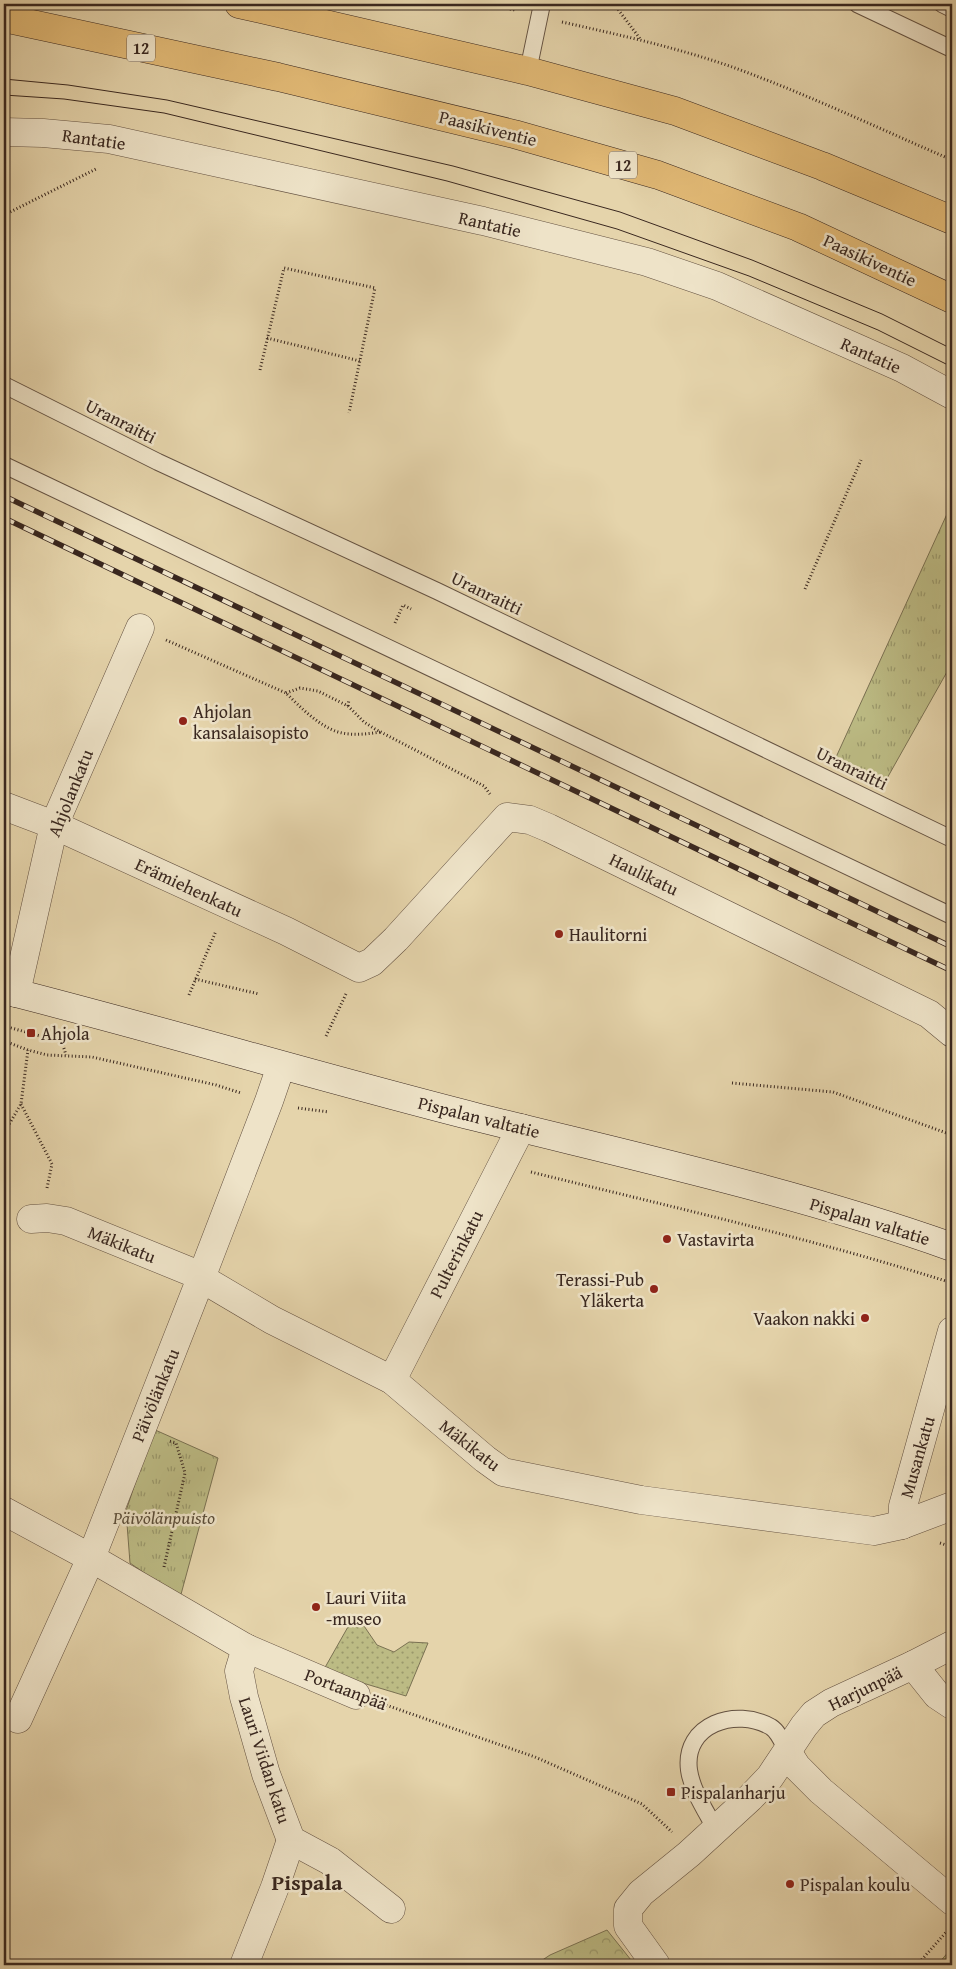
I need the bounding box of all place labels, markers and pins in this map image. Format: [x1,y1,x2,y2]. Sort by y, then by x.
place label: Ahjolan kansalaisopisto [193,698,309,746]
marker: Ahjolan kansalaisopisto [177,715,189,727]
place label: Haulitorni [569,921,647,948]
marker: Haulitorni [553,928,565,940]
place label: Ahjola [41,1020,90,1047]
marker: Ahjola [25,1027,37,1039]
place label: Vastavirta [677,1226,755,1253]
marker: Vastavirta [661,1233,673,1245]
place label: Terassi-Pub Yläkerta [556,1266,644,1314]
marker: Terassi-Pub Yläkerta [648,1283,660,1295]
place label: Vaakon nakki [753,1305,855,1332]
marker: Vaakon nakki [859,1312,871,1324]
place label: Lauri Viita -museo [326,1584,407,1632]
marker: Lauri Viita -museo [310,1601,322,1613]
place label: Pispalanharju [681,1779,786,1806]
marker: Pispalanharju [665,1786,677,1798]
place label: Pispalan koulu [800,1871,910,1898]
marker: Pispalan koulu [784,1878,796,1890]

